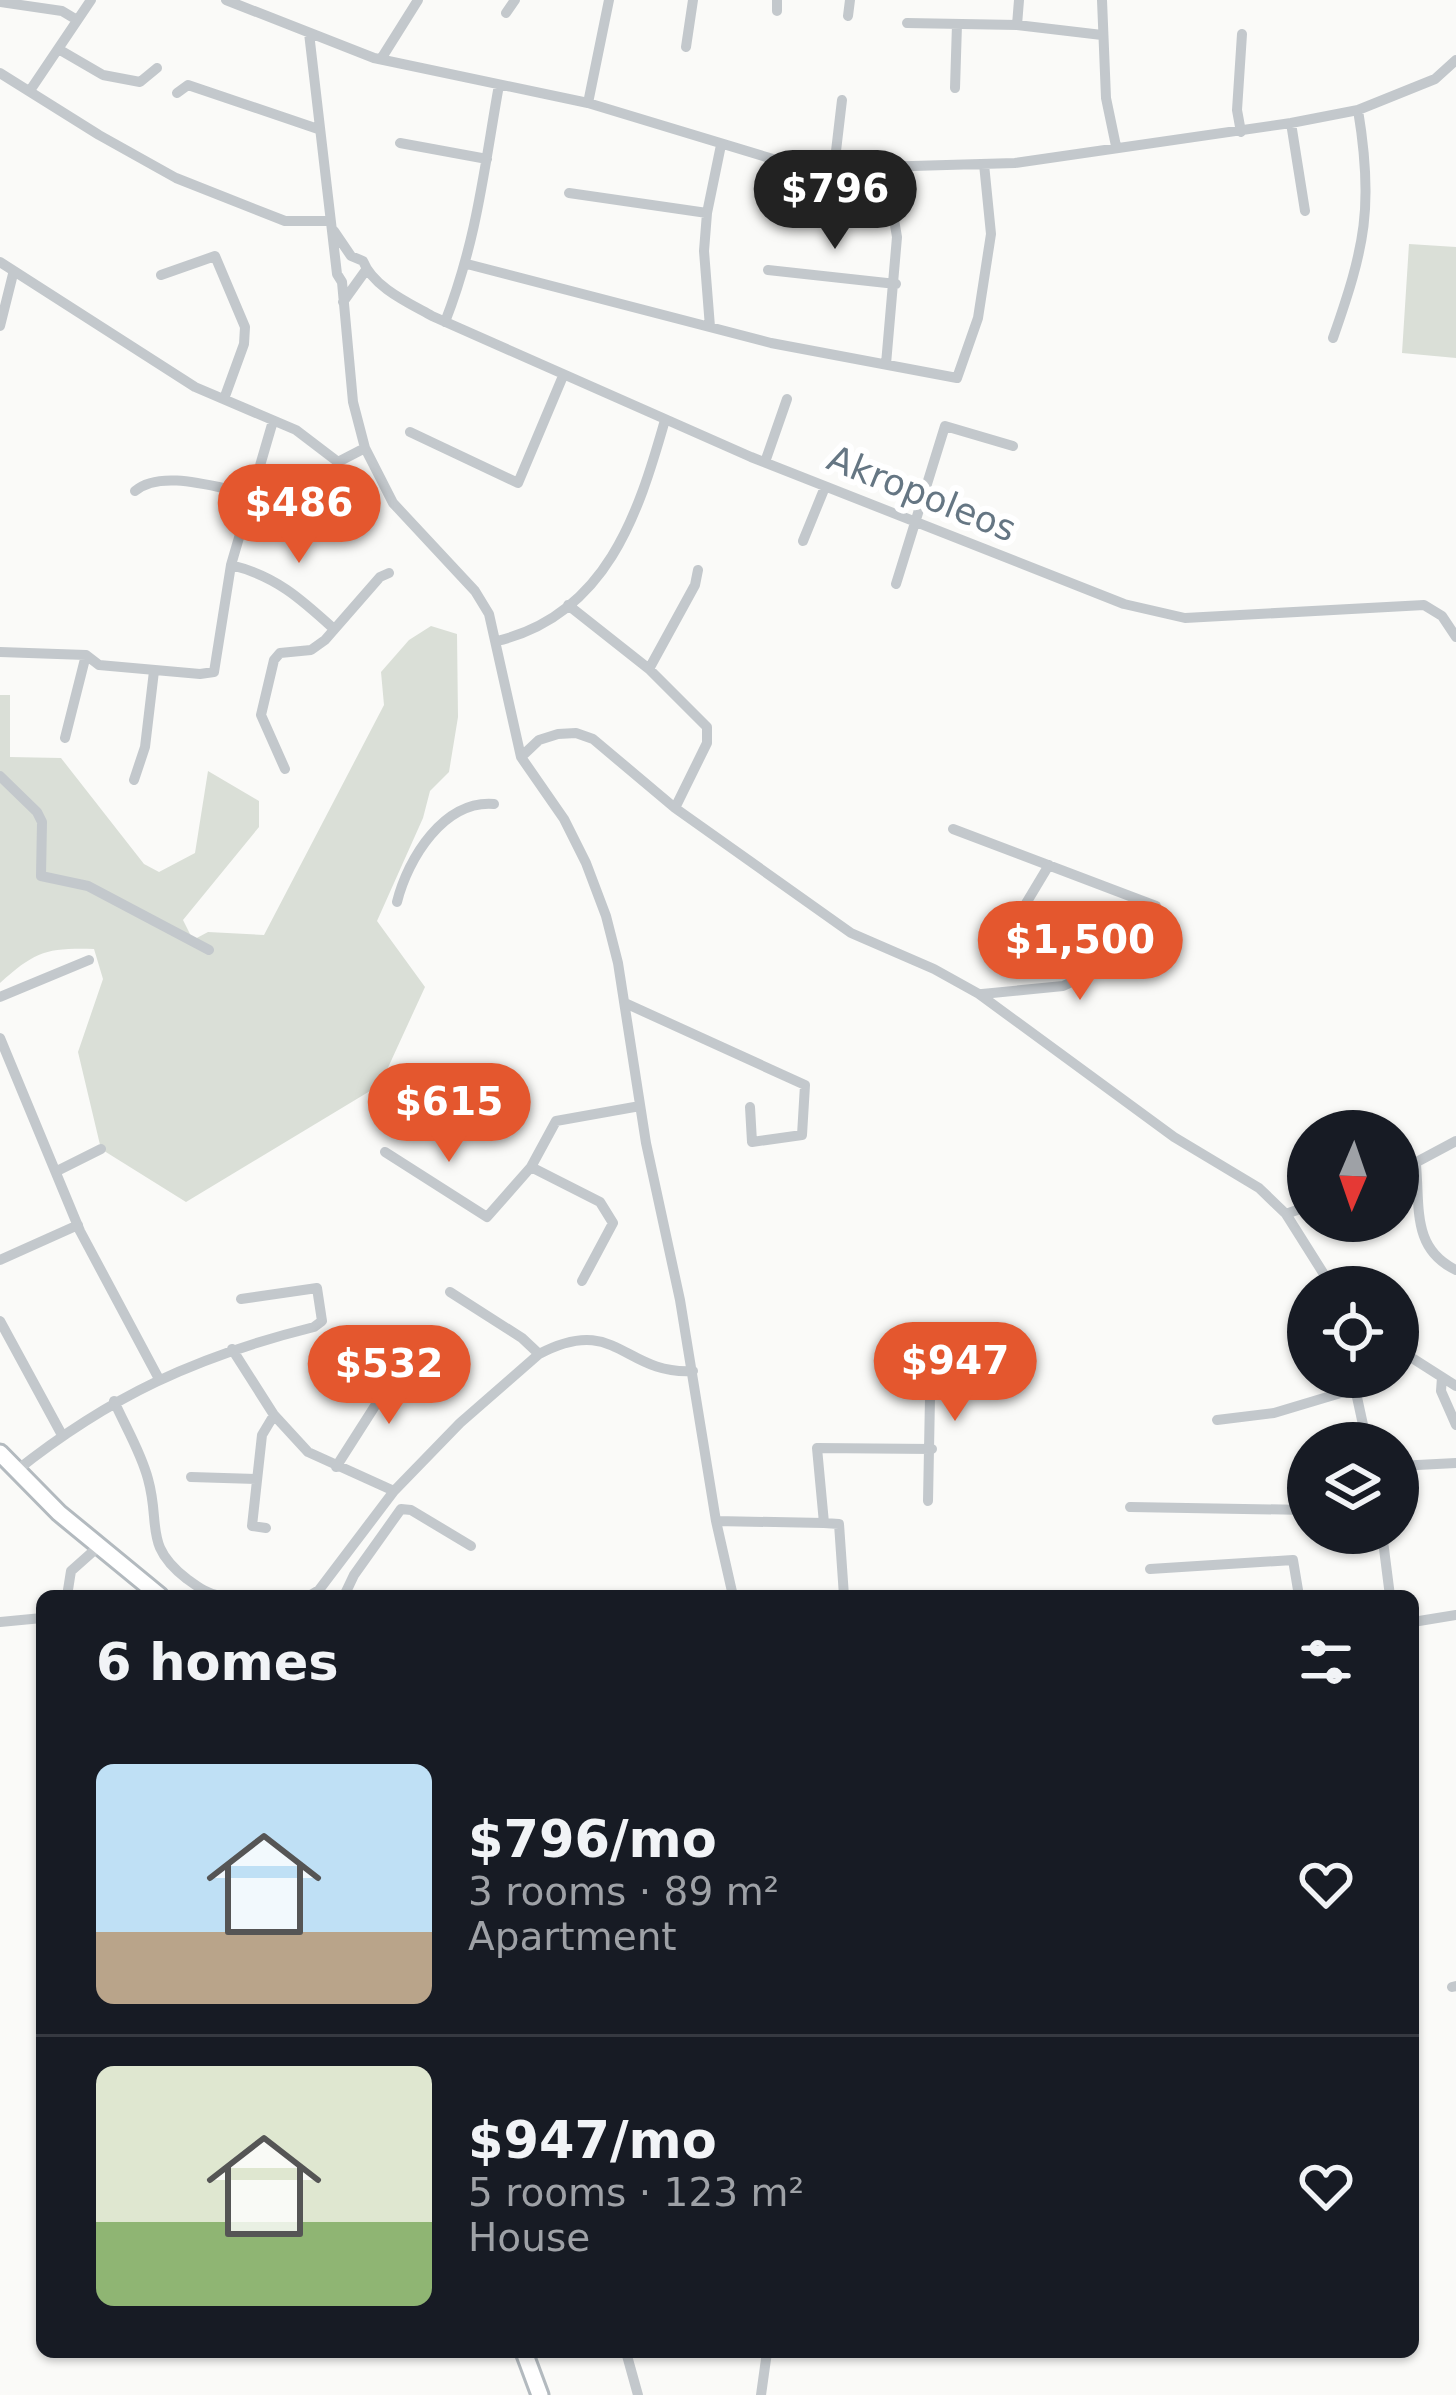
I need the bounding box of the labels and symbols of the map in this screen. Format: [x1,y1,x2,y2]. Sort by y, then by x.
pin: $796 [764,150,906,252]
street label: Akropoleos [822,437,1022,550]
pin: $486 [228,464,370,566]
pin: $1,500 [982,901,1178,1003]
pin: $615 [378,1063,520,1165]
north arrow [1287,1110,1419,1242]
pin: $947 [884,1322,1026,1424]
pin: $532 [318,1325,460,1427]

